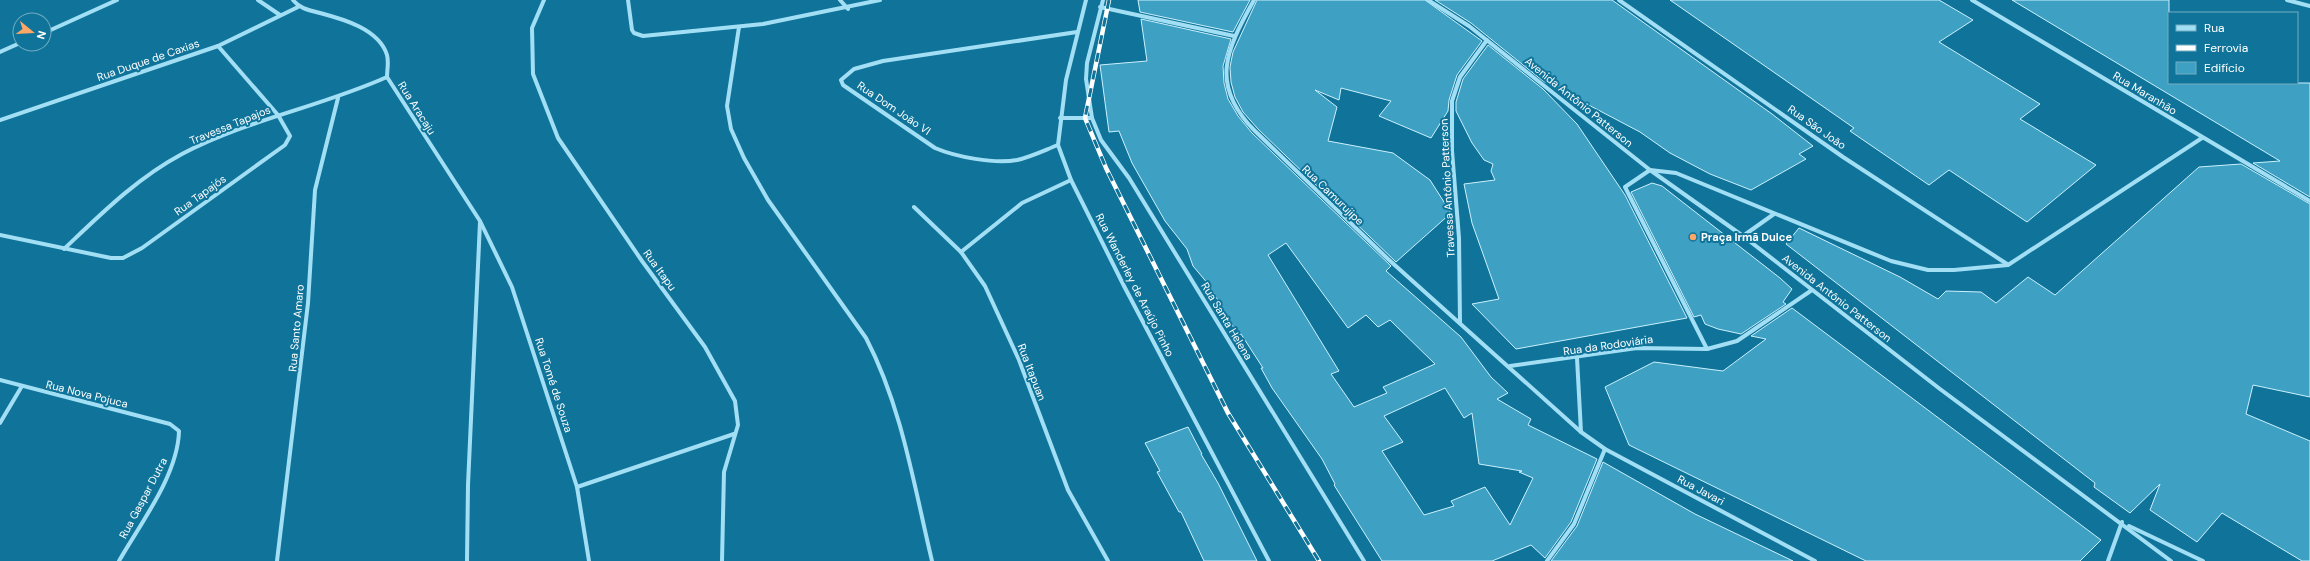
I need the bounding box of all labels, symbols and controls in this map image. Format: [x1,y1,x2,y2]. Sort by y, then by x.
north arrow [12,12,52,52]
legend [2168,12,2298,84]
text: Rua [2204,20,2225,36]
text: N [34,29,49,41]
street label: Rua Duque de Caxias [95,36,201,84]
text: Ferrovia [2204,40,2248,56]
street label: Avenida Antônio Patterson [1522,54,1636,150]
text: Edifício [2204,60,2245,76]
street label: Rua Maranhão [2110,68,2180,118]
street label: Rua Dom João VI [854,78,934,138]
street label: Rua Aracaju [395,79,439,137]
street label: Travessa Tapajos [187,102,273,148]
street label: Rua São João [1785,102,1849,152]
street label: Travessa Antônio Patterson [1436,118,1458,258]
street label: Rua Camurujipe [1299,162,1367,228]
street label: Rua Tapajós [171,172,229,218]
street label: Rua Wanderley de Araújo Pinho [1093,211,1177,359]
place label: Praça Irmã Dulce [1701,230,1792,244]
marker: Praça Irmã Dulce [1688,232,1698,242]
street label: Rua Itapu [640,247,680,293]
street label: Avenida Antônio Patterson [1779,251,1895,345]
street label: Rua Santa Helena [1198,280,1256,362]
street label: Rua Santo Amaro [285,284,307,372]
street label: Rua da Rodoviária [1562,332,1654,358]
street label: Rua Tomé de Souza [532,336,576,434]
street label: Rua Itapuan [1015,341,1049,403]
street label: Rua Nova Pojuca [45,377,129,411]
street label: Rua Gaspar Dutra [116,455,170,541]
street label: Rua Javari [1675,472,1727,508]

